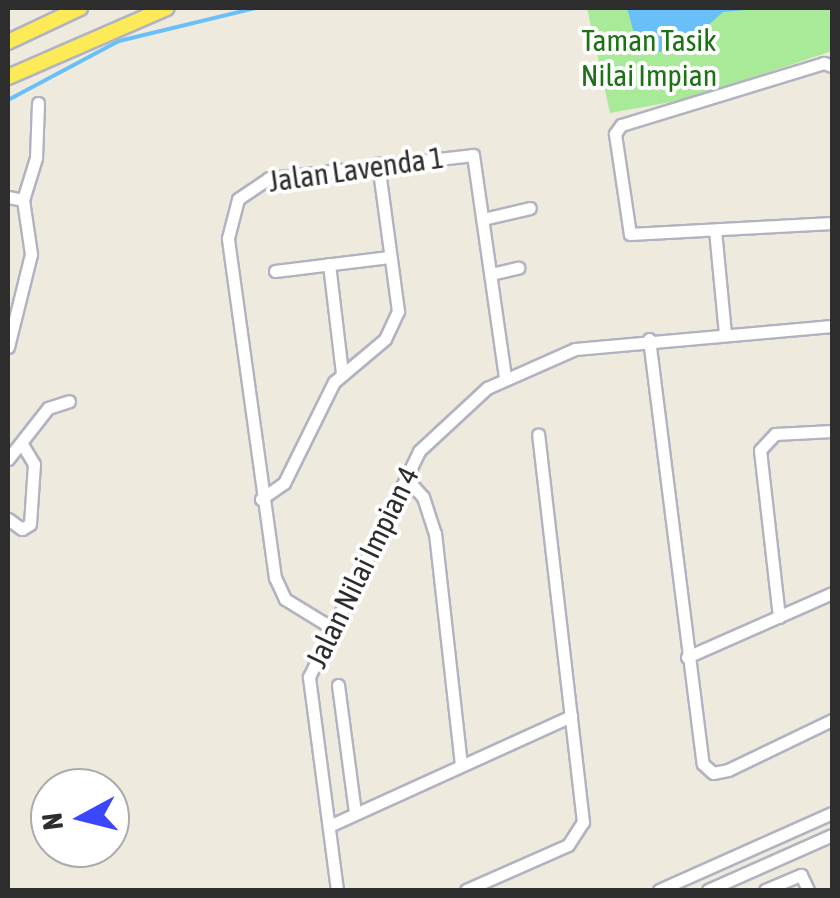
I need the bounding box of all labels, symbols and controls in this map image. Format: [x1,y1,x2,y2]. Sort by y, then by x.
park label: Taman Tasik Nilai Impian [581,22,717,92]
street label: Jalan Lavenda 1 [266,139,446,199]
street label: Jalan Nilai Impian 4 [298,461,426,673]
north arrow [30,768,130,868]
text: N [35,811,69,832]

